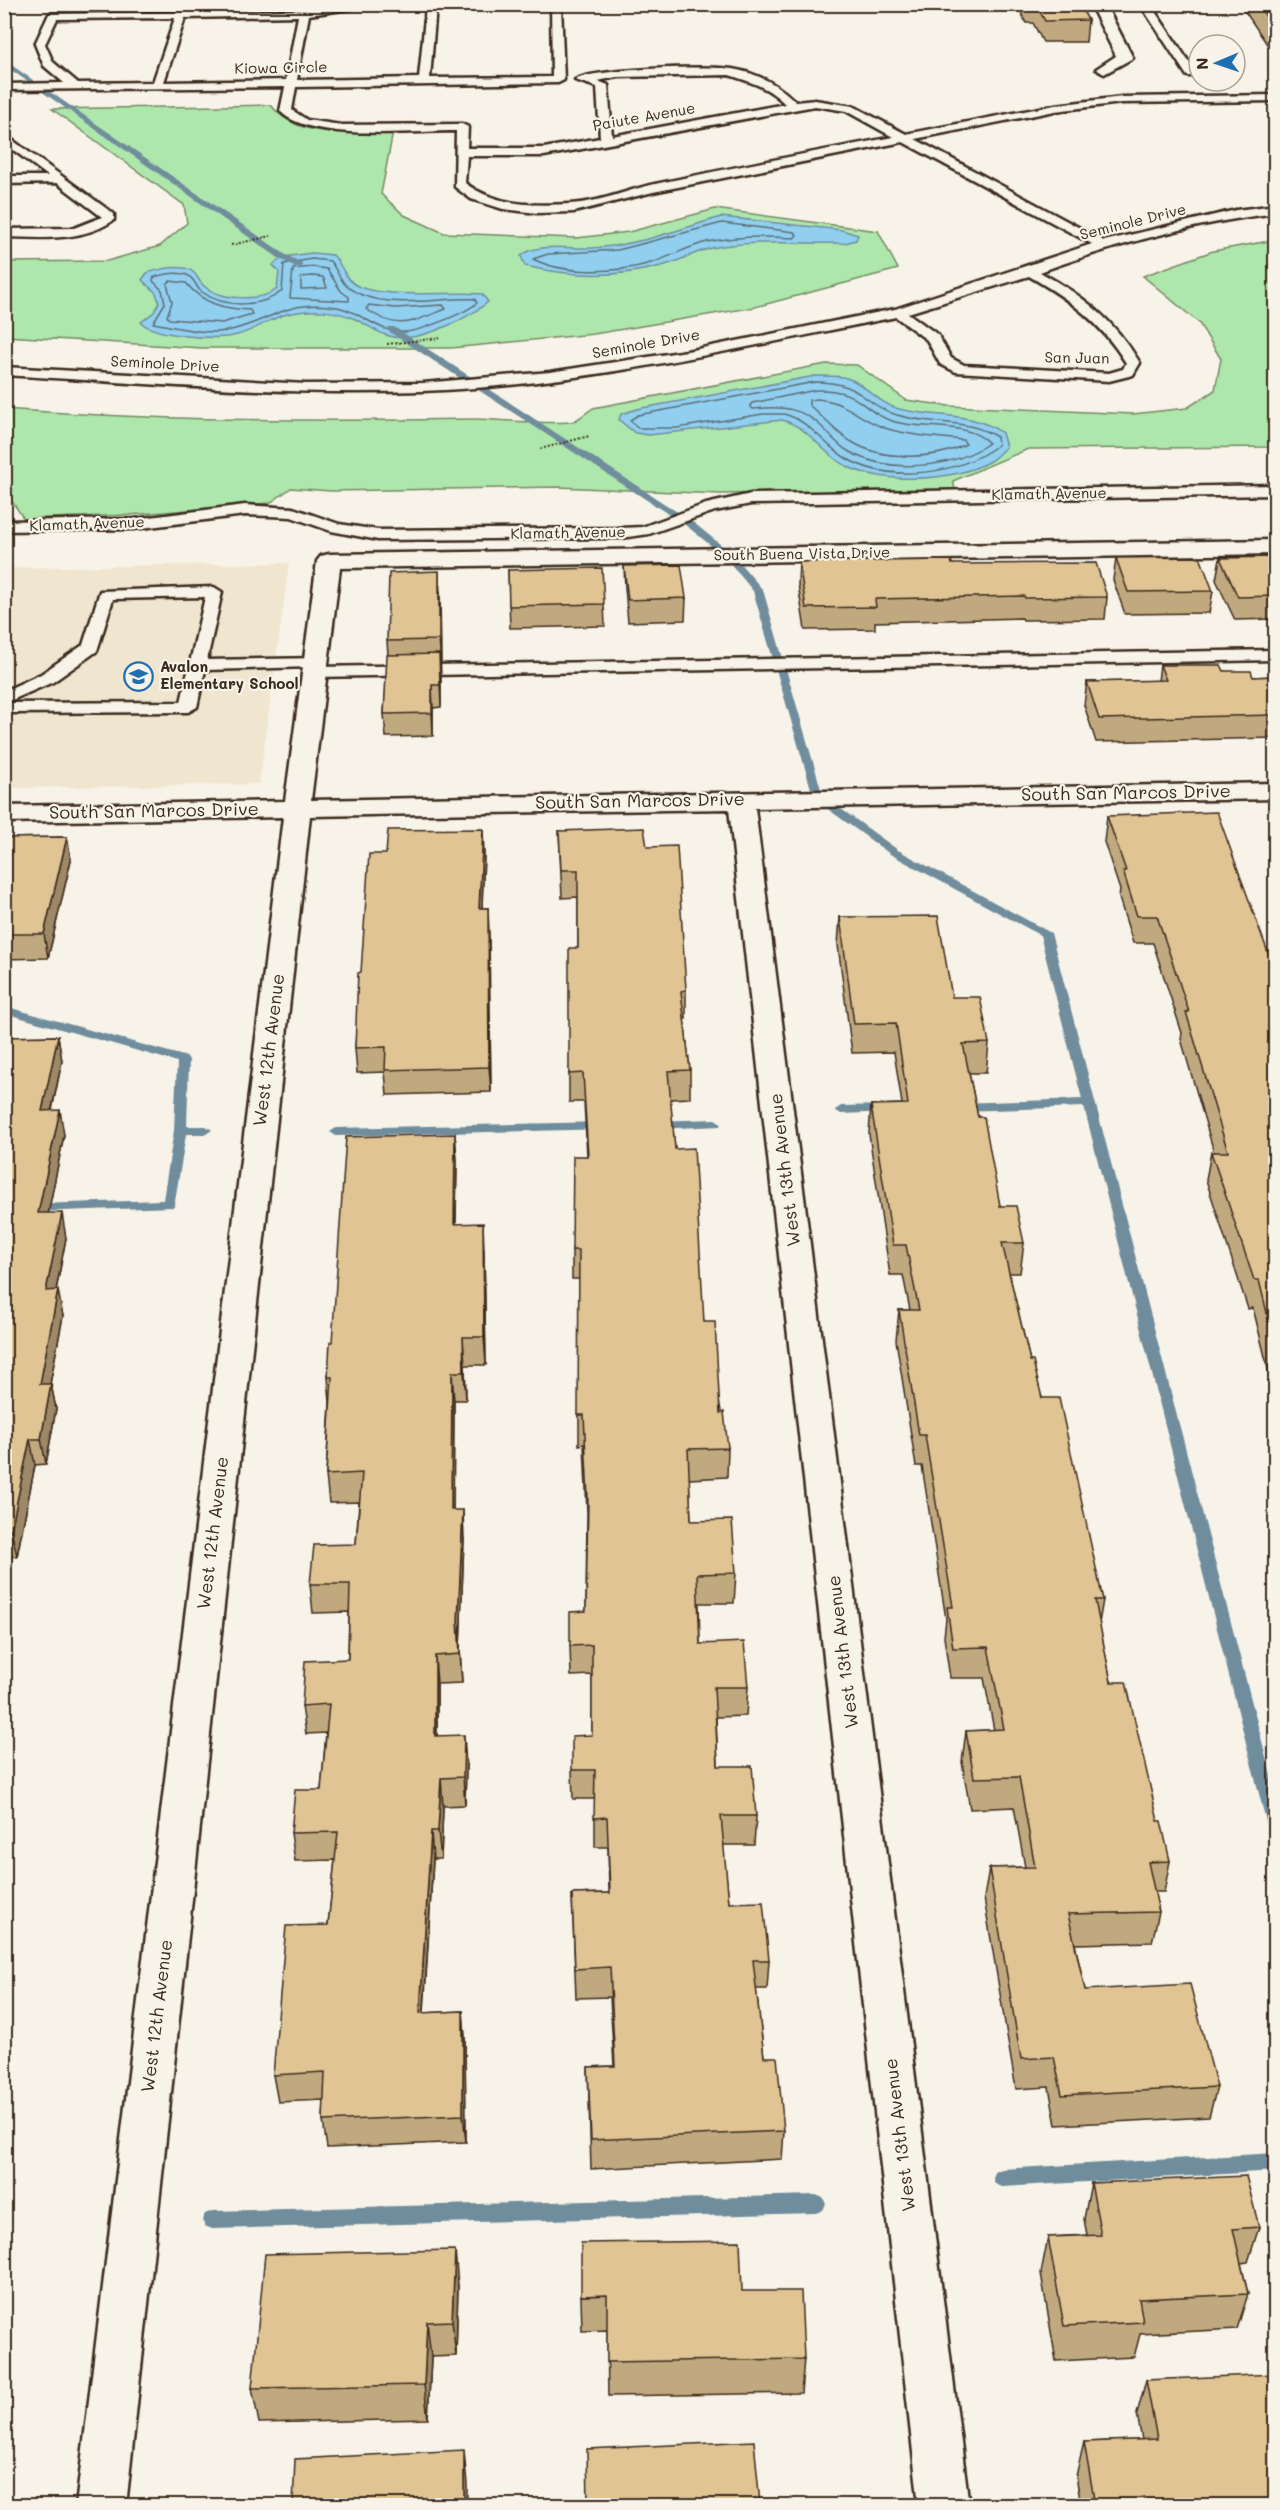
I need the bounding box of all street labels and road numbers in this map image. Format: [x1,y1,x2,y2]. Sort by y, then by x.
street label: Kiowa Circle [234,56,328,78]
street label: Paiute Avenue [591,97,697,135]
street label: Seminole Drive [1077,198,1188,244]
street label: Seminole Drive [590,324,701,362]
street label: San Juan [1044,346,1110,368]
street label: Seminole Drive [110,350,220,376]
street label: Klamath Avenue [991,482,1107,504]
street label: Klamath Avenue [29,511,145,535]
street label: Klamath Avenue [510,521,626,543]
street label: South Buena Vista Drive [714,541,890,565]
street label: South San Marcos Drive [1021,778,1231,806]
street label: South San Marcos Drive [535,786,745,814]
street label: South San Marcos Drive [49,796,259,824]
street label: West 12th Avenue [247,972,289,1128]
street label: West 13th Avenue [763,1092,805,1248]
street label: West 12th Avenue [191,1455,233,1611]
street label: West 13th Avenue [821,1574,863,1730]
street label: West 12th Avenue [135,1938,177,2094]
street label: West 13th Avenue [878,2057,920,2213]

